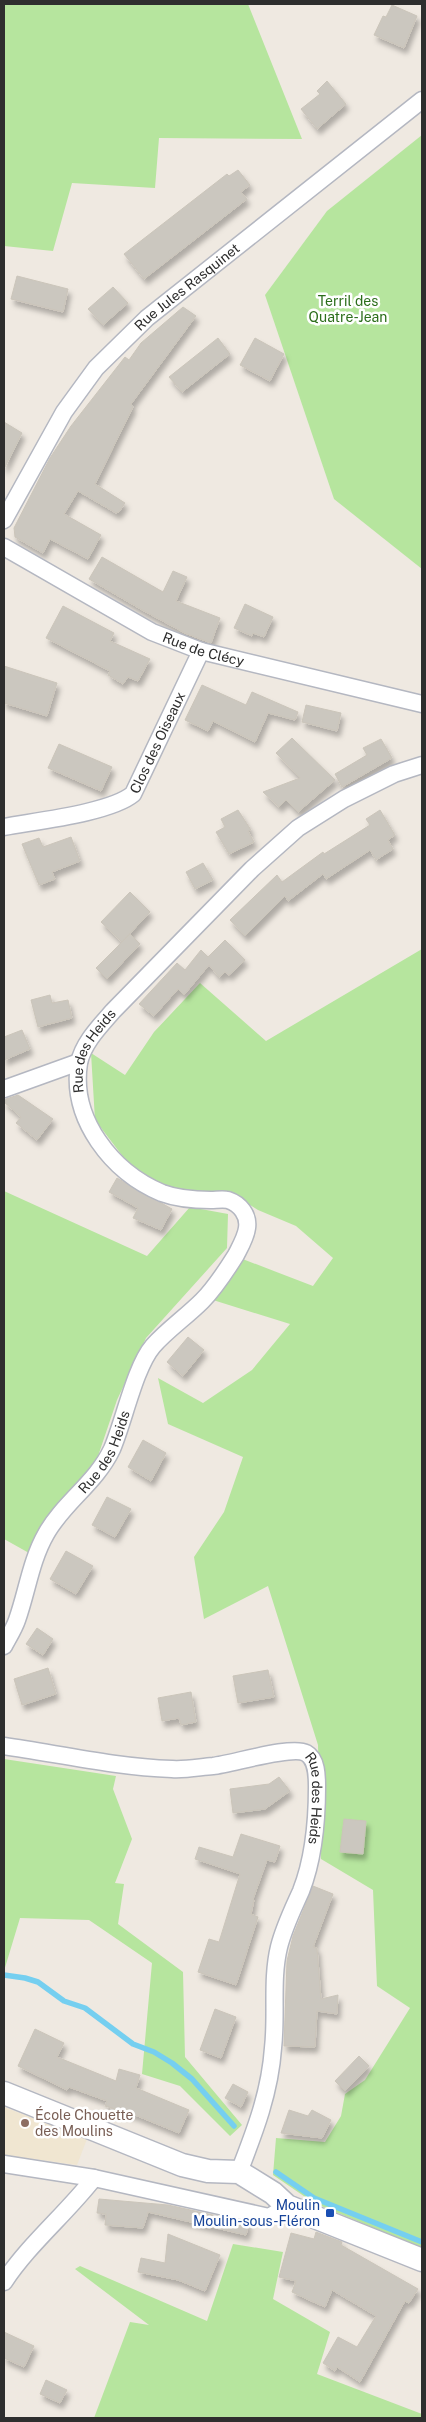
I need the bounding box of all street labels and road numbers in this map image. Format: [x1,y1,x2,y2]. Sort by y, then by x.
street label: Rue Jules Rasquinet [131,240,243,334]
street label: Rue de Clécy [160,629,246,669]
street label: Clos des Oiseaux [126,689,188,796]
street label: Rue des Heids [70,1006,119,1094]
street label: Rue des Heids [75,1409,133,1496]
street label: Rue des Heids [302,1749,325,1845]

